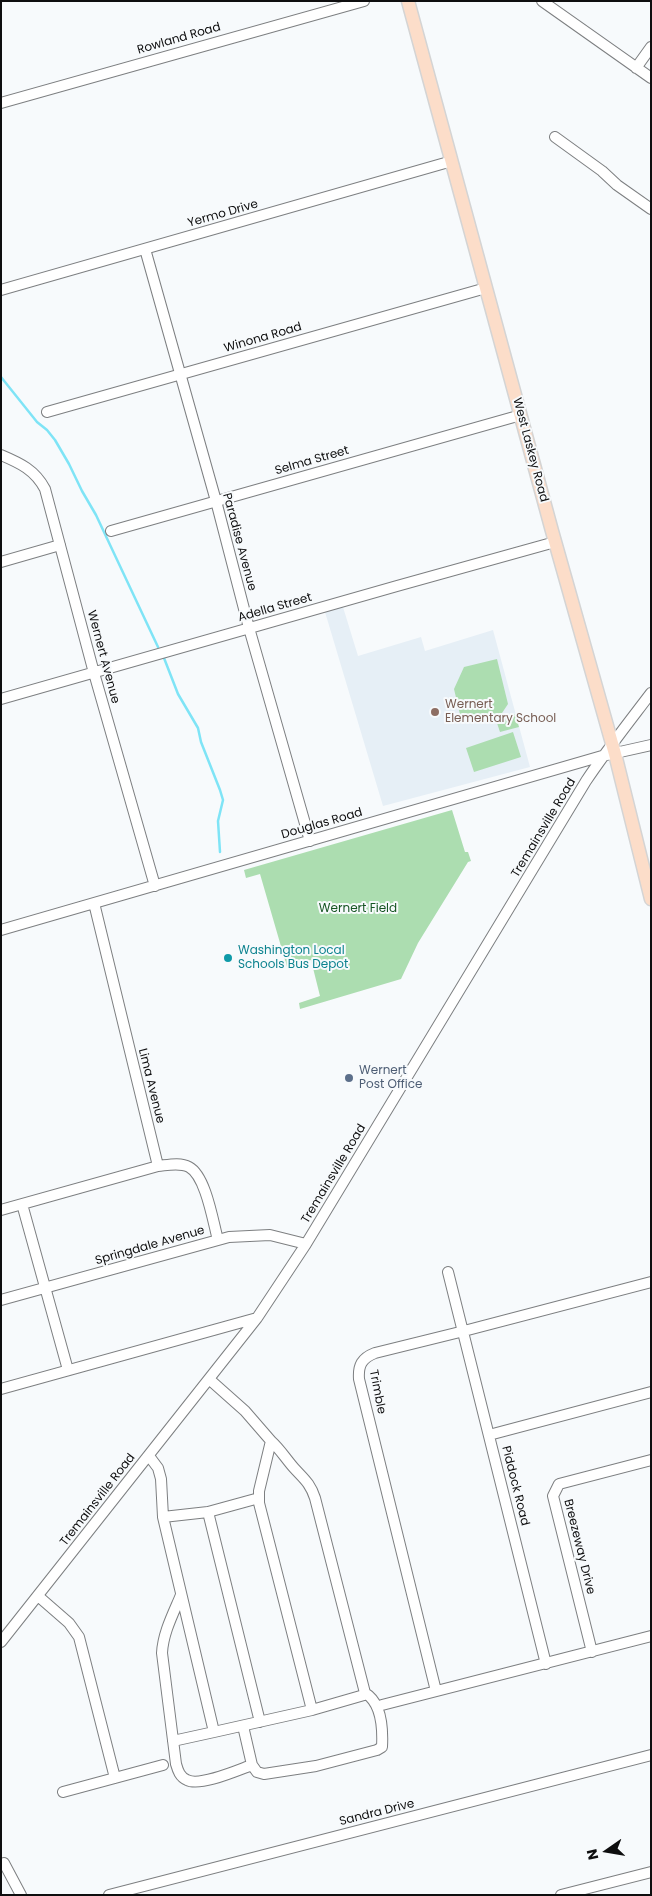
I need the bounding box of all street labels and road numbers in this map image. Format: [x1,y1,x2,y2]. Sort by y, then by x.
street label: Rowland Road [136,20,222,58]
street label: Yermo Drive [186,197,260,231]
street label: Winona Road [222,320,304,356]
street label: West Laskey Road [509,396,551,504]
street label: Selma Street [273,444,351,478]
street label: Paradise Avenue [219,492,259,592]
street label: Adella Street [236,591,314,625]
street label: Wernert Avenue [84,609,122,705]
street label: Tremainsville Road [509,776,579,880]
street label: Douglas Road [280,806,364,842]
street label: Lima Avenue [135,1047,167,1125]
street label: Tremainsville Road [299,1122,369,1226]
street label: Springdale Avenue [94,1223,206,1269]
street label: Trimble [366,1369,388,1415]
street label: Piddock Road [498,1445,532,1527]
street label: Tremainsville Road [57,1451,139,1549]
street label: Breezeway Drive [560,1498,598,1596]
street label: Sandra Drive [338,1797,416,1829]

